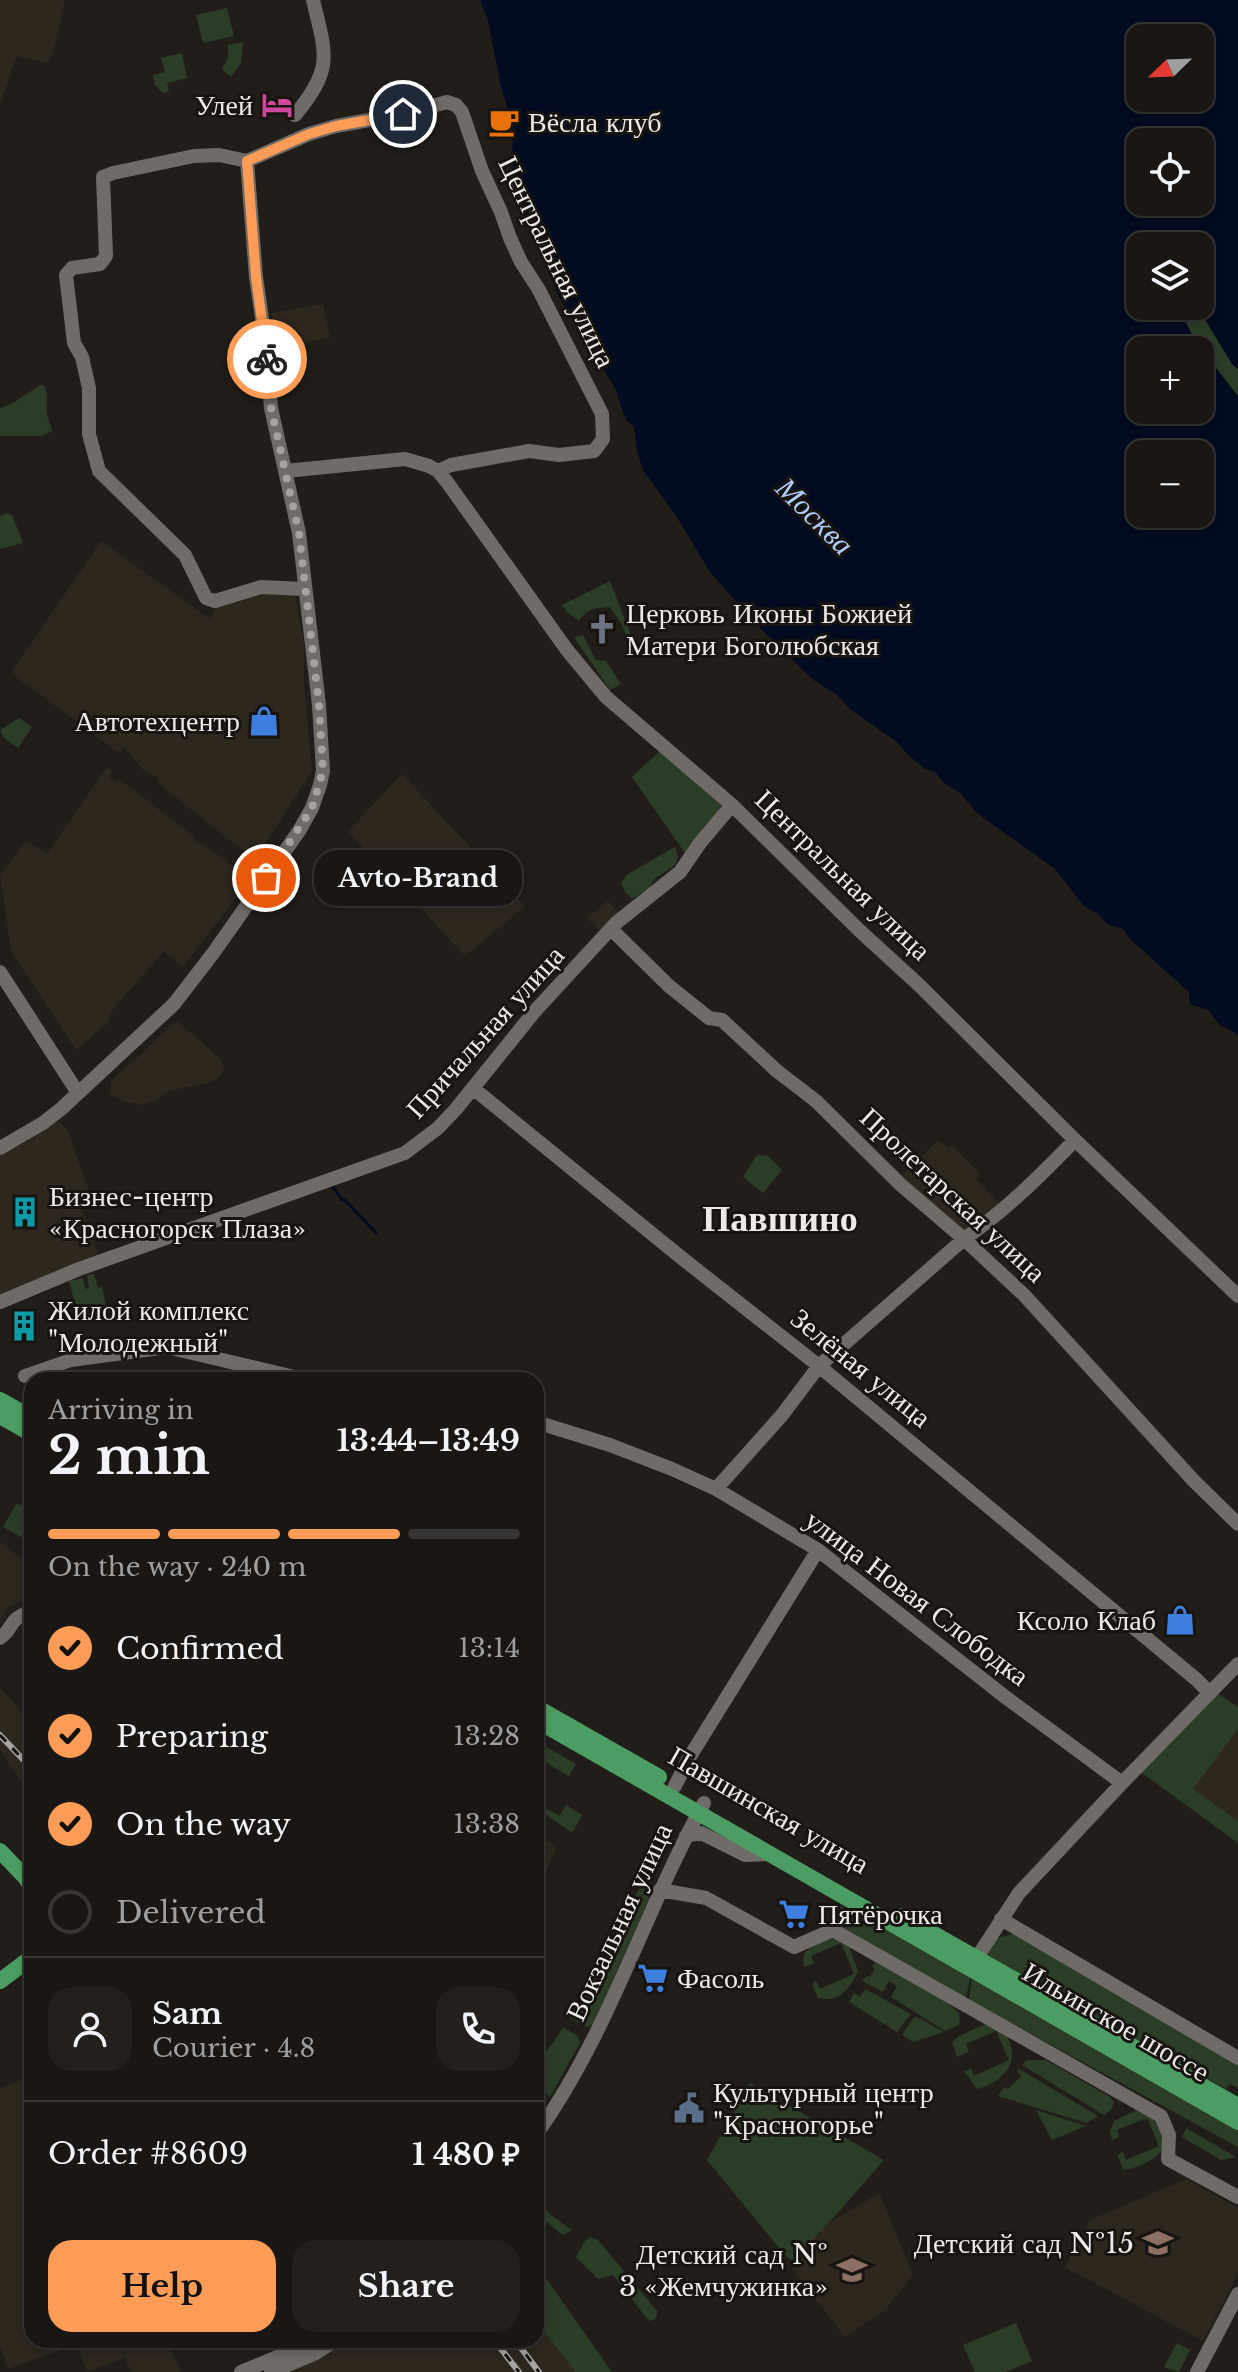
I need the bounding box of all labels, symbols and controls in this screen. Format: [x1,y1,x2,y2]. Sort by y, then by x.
north arrow [1126,24,1214,112]
map controls [1126,24,1214,528]
pin [369,80,437,148]
place label: Улей [195,88,253,123]
hotel icon: Улей [260,88,294,122]
icon: home [381,92,425,136]
cafe icon: Вёсла клуб [487,105,521,139]
place label: Вёсла клуб [528,105,661,140]
button: locate [1126,128,1214,216]
street label: Центральная улица [491,150,624,374]
button: layers [1126,232,1214,320]
courier [227,319,307,399]
button: + [1126,336,1214,424]
icon: bike [245,337,289,381]
button: − [1126,440,1214,528]
water label: Москва [768,469,862,563]
place label: Церковь Иконы Божией Матери Боголюбская [626,596,912,663]
church icon: Церковь Иконы Божией Матери Боголюбская [585,612,619,646]
place label: Автотехцентр [74,704,240,739]
shop icon: Автотехцентр [247,704,281,738]
street label: Центральная улица [748,782,939,968]
pin [232,844,300,912]
callout: Avto-Brand [314,850,522,906]
icon: bag [244,856,288,900]
text: Avto-Brand [338,862,498,894]
street label: Причальная улица [398,938,572,1126]
street label: Пролетарская улица [853,1100,1054,1290]
place label: Бизнес-центр «Красногорск Плаза» [49,1179,306,1246]
building icon: Бизнес-центр «Красногорск Плаза» [8,1195,42,1229]
district label: Павшино [702,1196,858,1241]
place label: Жилой комплекс "Молодежный" [48,1293,249,1360]
street label: Зелёная улица [784,1301,939,1436]
building icon: Жилой комплекс "Молодежный" [7,1309,41,1343]
text: Arriving in [48,1394,194,1426]
text: 13:44–13:49 [337,1422,520,1459]
text: 2 min [48,1424,210,1488]
street label: улица Новая Слободка [798,1502,1036,1694]
text: On the way · 240 m [48,1551,306,1583]
place label: Ксоло Клаб [1017,1603,1156,1638]
shop icon: Ксоло Клаб [1163,1603,1197,1637]
icon: check [48,1626,92,1670]
text: Confirmed [116,1630,284,1667]
text: 13:14 [458,1632,520,1664]
icon: check [48,1714,92,1758]
text: Preparing [116,1718,268,1755]
text: 13:28 [453,1720,520,1752]
street label: Павшинская улица [663,1738,876,1882]
icon: check [48,1802,92,1846]
text: On the way [116,1806,291,1843]
text: 13:38 [453,1808,520,1840]
street label: Вокзальная улица [558,1817,680,2026]
text: Delivered [116,1894,266,1931]
supermarket icon: Пятёрочка [777,1897,811,1931]
place label: Пятёрочка [818,1897,943,1932]
street label: Ильинское шоссе [1016,1954,1216,2090]
supermarket icon: Фасоль [636,1961,670,1995]
place label: Фасоль [677,1961,764,1996]
button: person [48,1987,132,2071]
button: phone [436,1987,520,2071]
text: Sam [152,1995,222,2032]
text: Courier · 4.8 [152,2032,315,2064]
place label: Культурный центр "Красногорье" [713,2075,934,2142]
public building icon: Культурный центр "Красногорье" [672,2091,706,2125]
text: Order #8609 [48,2135,248,2172]
text: 1 480 ₽ [412,2136,520,2173]
place label: Детский сад №15 [914,2226,1134,2261]
school or university icon: Детский сад №15 [1141,2226,1175,2260]
place label: Детский сад № 3 «Жемчужинка» [619,2237,828,2304]
button: Help [48,2240,276,2332]
button: Share [292,2240,520,2332]
school or university icon: Детский сад № 3 «Жемчужинка» [835,2253,869,2287]

